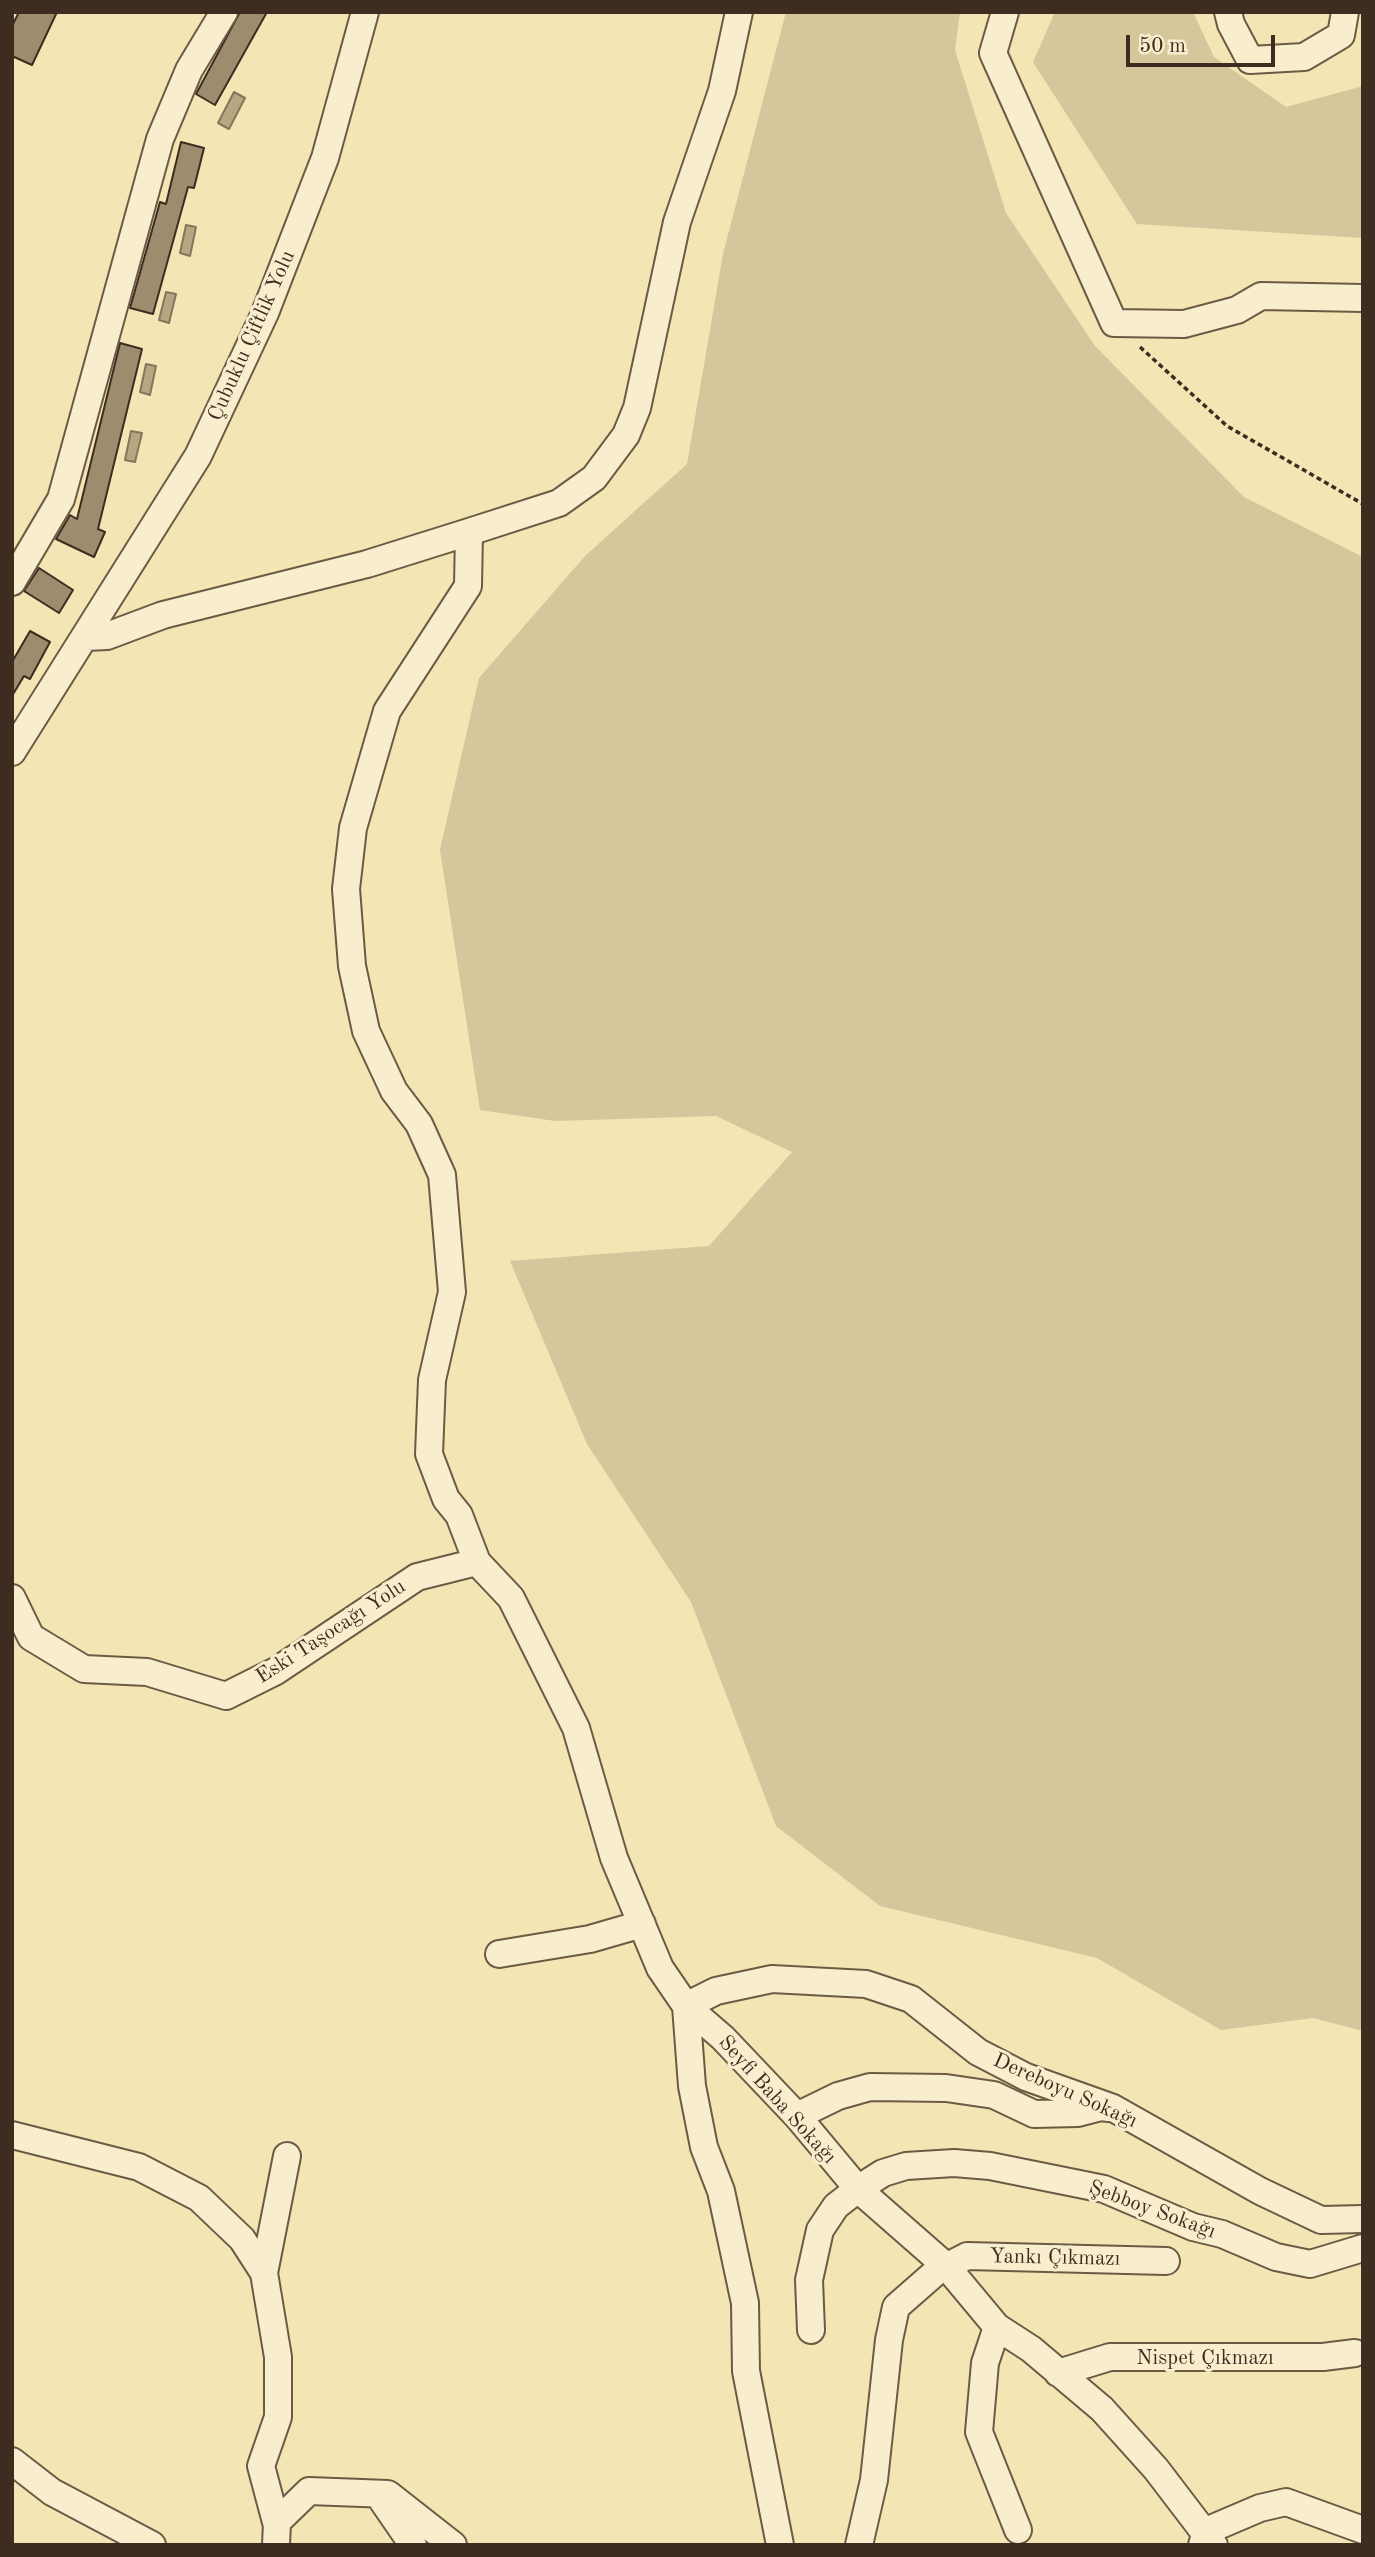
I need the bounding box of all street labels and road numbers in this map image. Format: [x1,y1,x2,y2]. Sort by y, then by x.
street label: Çubuklu Çiftlik Yolu [203,247,301,425]
street label: Eski Taşocağı Yolu [251,1574,411,1690]
street label: Seyfi Baba Sokağı [713,2030,841,2170]
street label: Dereboyu Sokağı [989,2048,1141,2134]
street label: Şebboy Sokağı [1085,2175,1219,2245]
street label: Yankı Çıkmazı [989,2244,1121,2272]
street label: Nispet Çıkmazı [1136,2345,1274,2371]

